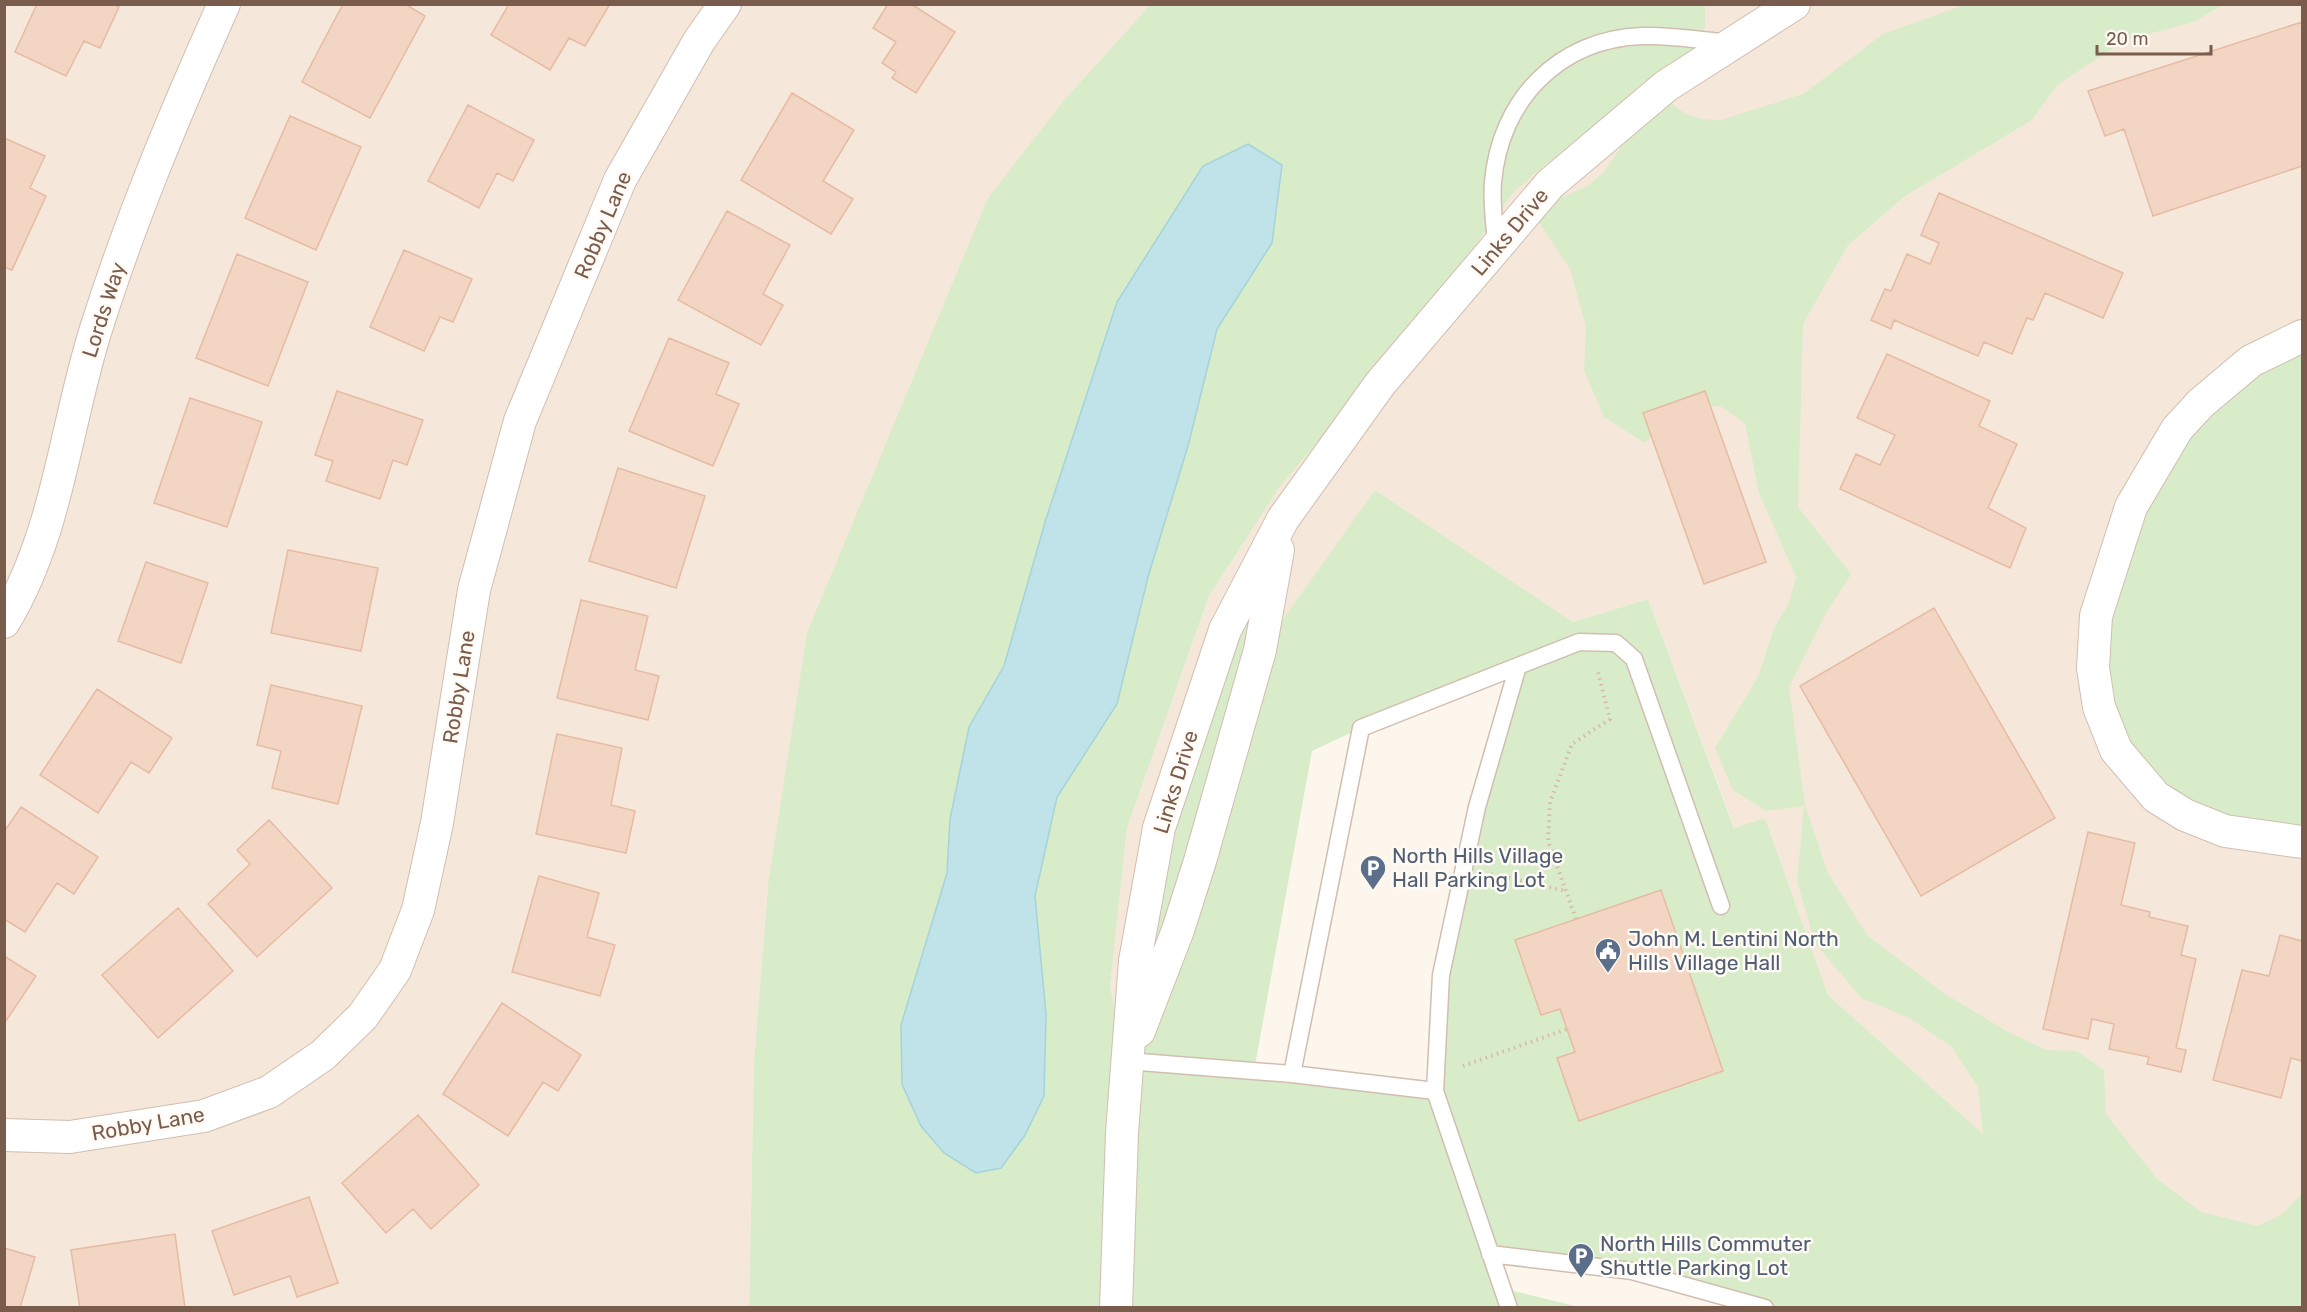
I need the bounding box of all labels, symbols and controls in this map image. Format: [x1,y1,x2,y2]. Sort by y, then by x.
scale bar [2097,18,2211,56]
text: 20 m [2106,28,2148,50]
street label: Robby Lane [569,167,636,282]
street label: Links Drive [1466,183,1553,281]
street label: Lords Way [76,259,131,361]
street label: Robby Lane [437,628,480,745]
street label: Links Drive [1148,727,1203,837]
place label: North Hills Village Hall Parking Lot [1392,843,1563,892]
parking icon: North Hills Village Hall Parking Lot [1358,853,1388,891]
place label: John M. Lentini North Hills Village Hall [1628,926,1839,975]
public building icon: John M. Lentini North Hills Village Hall [1593,936,1623,974]
street label: Robby Lane [89,1101,206,1146]
place label: North Hills Commuter Shuttle Parking Lot [1600,1231,1811,1280]
parking icon: North Hills Commuter Shuttle Parking Lot [1566,1241,1596,1279]

